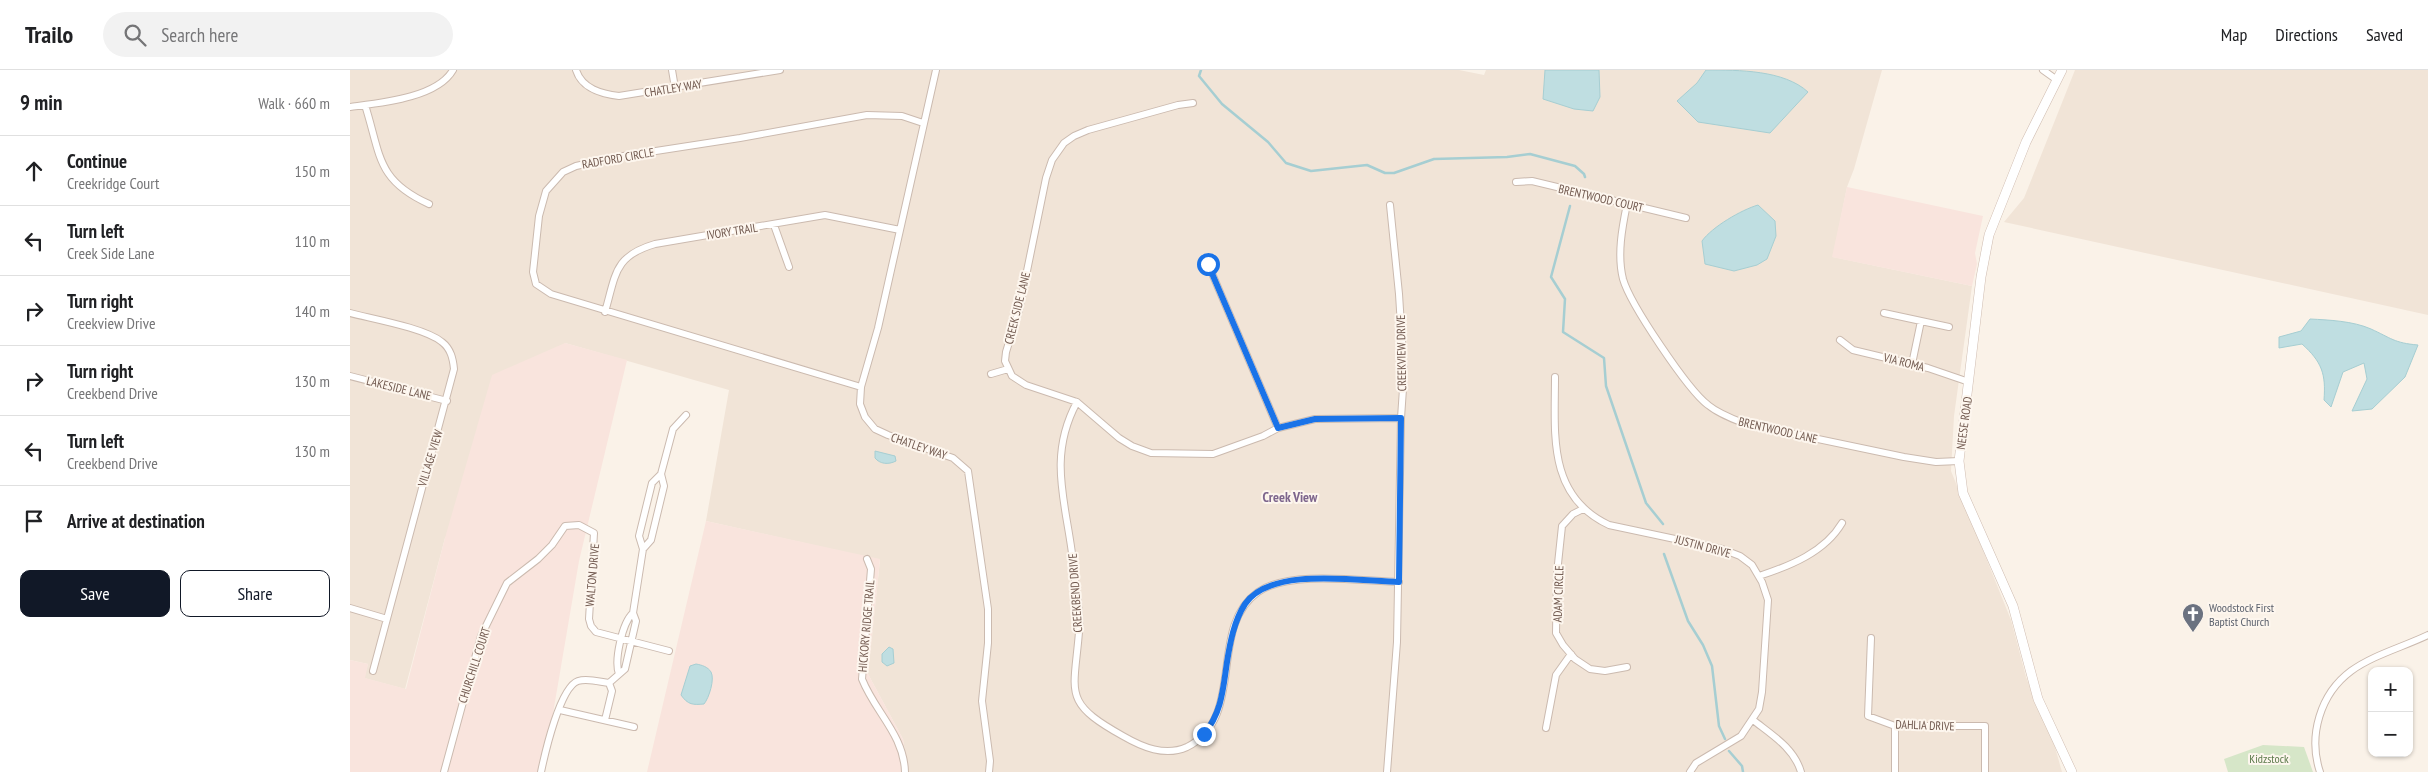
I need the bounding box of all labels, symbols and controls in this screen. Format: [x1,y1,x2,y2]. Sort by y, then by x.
search box [103,12,453,57]
text: Trailo [25,19,73,50]
icon: search [121,21,149,49]
text: Search here [161,23,238,47]
text: Map [2221,23,2247,46]
text: Directions [2275,23,2338,46]
text: Saved [2366,23,2403,46]
street label: CHATLEY WAY [643,76,703,100]
text: 9 min [20,89,62,116]
text: Walk · 660 m [258,93,330,113]
street label: RADFORD CIRCLE [581,144,655,172]
text: Continue [67,149,127,173]
icon: ahead [20,157,48,185]
text: 150 m [295,161,330,181]
text: Creekridge Court [67,173,159,193]
street label: BRENTWOOD COURT [1557,181,1646,215]
text: Turn left [67,219,124,243]
street label: IVORY TRAIL [705,220,759,242]
icon: left [20,227,48,255]
text: 110 m [295,231,330,251]
text: Creek Side Lane [67,243,155,263]
route start [1197,253,1220,276]
street label: CREEK SIDE LANE [1001,270,1033,346]
text: Turn right [67,289,133,313]
icon: right [20,297,48,325]
text: 140 m [295,301,330,321]
text: Creekview Drive [67,313,156,333]
street label: CREEKVIEW DRIVE [1393,314,1409,392]
street label: VIA ROMA [1881,349,1926,374]
text: Turn right [67,359,133,383]
icon: right [20,367,48,395]
text: 130 m [295,371,330,391]
street label: LAKESIDE LANE [365,373,433,403]
text: Creekbend Drive [67,383,158,403]
street label: NEESE ROAD [1953,396,1975,450]
street label: BRENTWOOD LANE [1737,414,1819,446]
street label: VILLAGE VIEW [414,428,446,489]
text: Turn left [67,429,124,453]
street label: CHATLEY WAY [889,429,949,463]
icon: left [20,437,48,465]
text: 130 m [295,441,330,461]
text: Creekbend Drive [67,453,158,473]
district label: Creek View [1263,488,1318,506]
icon: arrive [20,507,48,535]
text: Arrive at destination [67,509,205,533]
street label: JUSTIN DRIVE [1673,531,1732,561]
street label: WALTON DRIVE [582,543,602,607]
street label: CREEKBEND DRIVE [1065,553,1085,633]
street label: ADAM CIRCLE [1550,565,1566,623]
button: Save [20,570,170,617]
button: Share [180,570,330,617]
street label: HICKORY RIDGE TRAIL [855,579,877,673]
place label: Woodstock First Baptist Church [2209,600,2275,629]
church icon: Woodstock First Baptist Church [2181,602,2205,633]
street label: CHURCHILL COURT [455,624,494,705]
map controls [2368,667,2413,757]
button: + [2368,667,2413,712]
button: − [2368,712,2413,757]
street label: DAHLIA DRIVE [1895,716,1955,734]
route end [1193,723,1216,746]
park label: Kidzstock [2249,751,2289,766]

